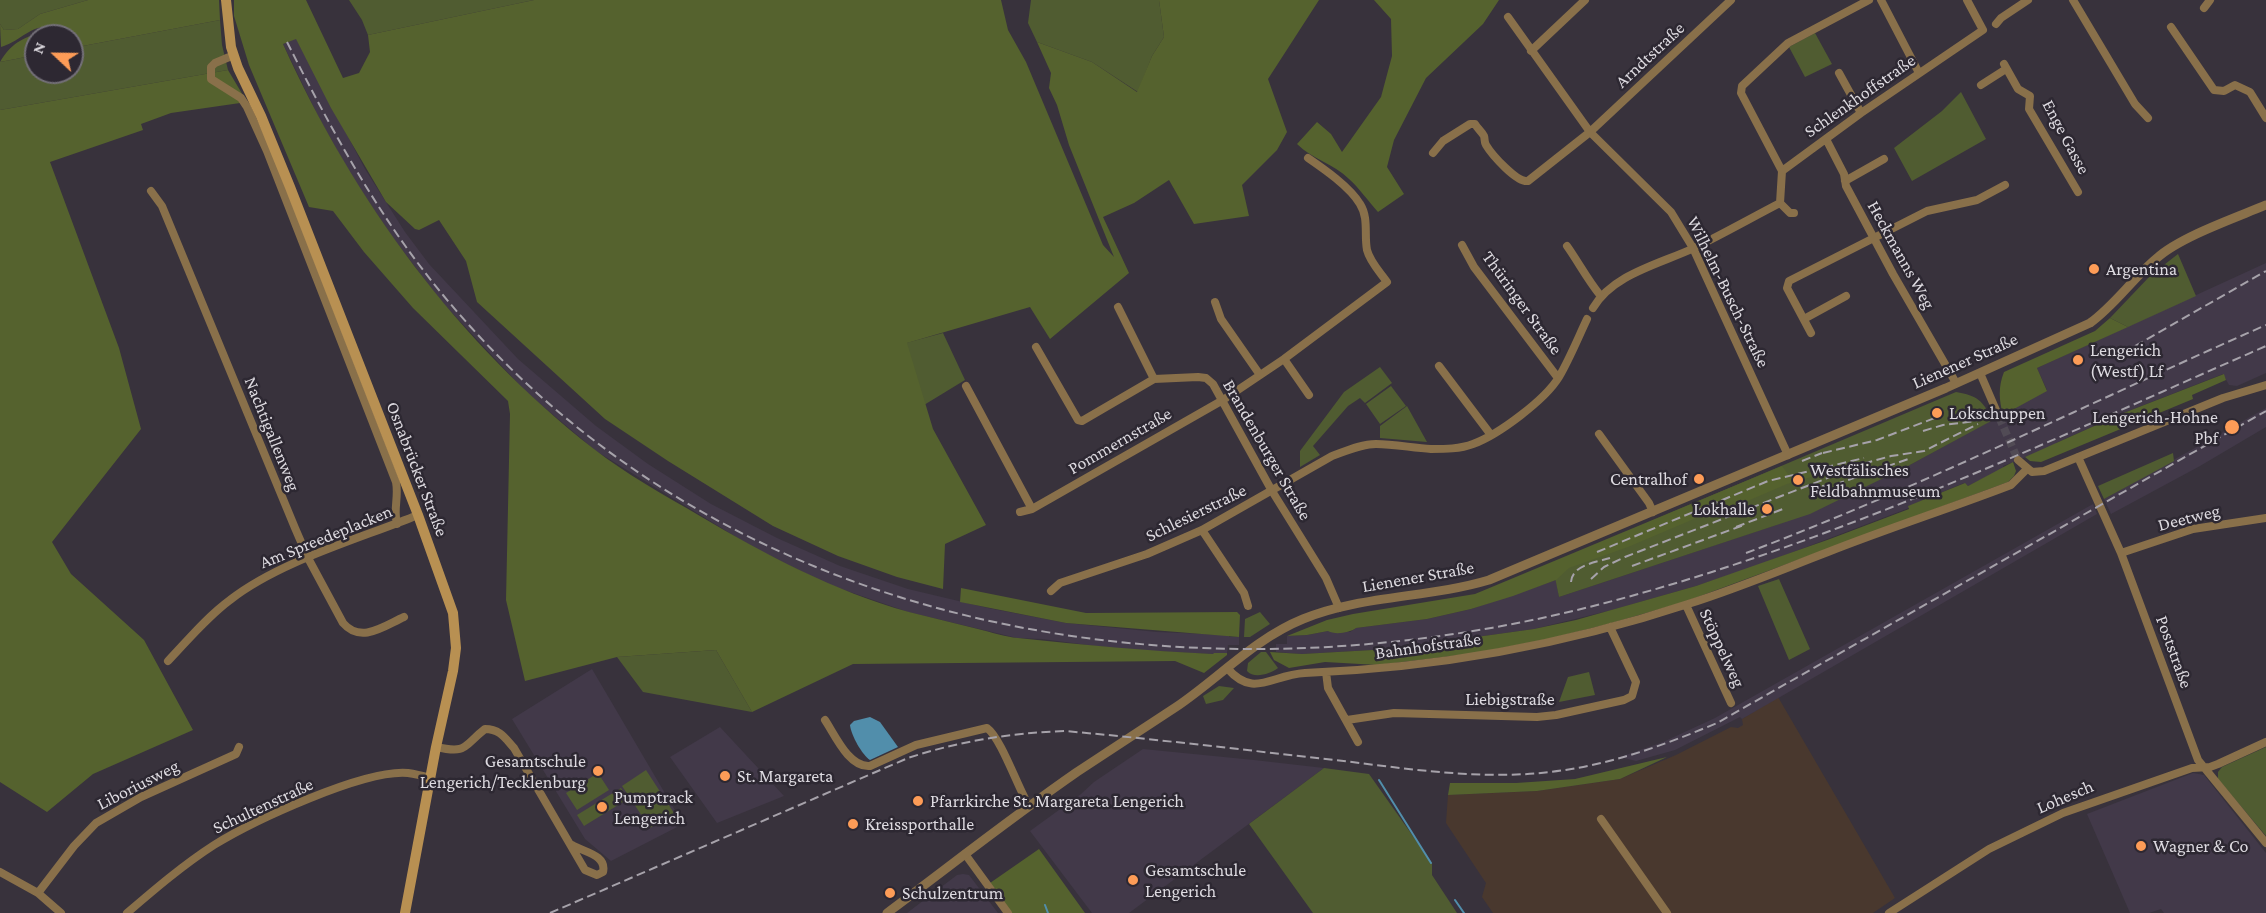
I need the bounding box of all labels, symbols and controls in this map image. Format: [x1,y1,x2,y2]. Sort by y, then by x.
street label: Arndtstraße [1611,17,1689,93]
north arrow [24,24,84,84]
text: N [29,40,49,56]
street label: Schlenkhoffstraße [1800,50,1920,142]
street label: Enge Gasse [2037,96,2095,178]
street label: Heckmanns Weg [1862,197,1940,313]
street label: Wilhelm-Busch-Straße [1682,213,1774,371]
street label: Thüringer Straße [1477,247,1567,359]
place label: Argentina [2106,258,2177,280]
marker: Argentina [2087,262,2101,276]
street label: Lienener Straße [1909,328,2021,394]
place label: Lengerich (Westf) Lf [2090,339,2163,382]
marker: Lengerich (Westf) Lf [2071,353,2085,367]
street label: Nachtigallenweg [239,374,305,494]
street label: Brandenburger Straße [1218,376,1316,524]
street label: Osnabrücker Straße [381,399,453,539]
place label: Lokschuppen [1949,402,2046,424]
street label: Pommernstraße [1064,403,1176,479]
marker: Lokschuppen [1930,406,1944,420]
place label: Lengerich-Hohne Pbf [2092,406,2218,448]
marker: Lengerich-Hohne Pbf [2223,418,2241,436]
place label: Westfälisches Feldbahnmuseum [1810,459,1940,502]
place label: Centralhof [1610,468,1687,490]
marker: Centralhof [1692,472,1706,486]
marker: Westfälisches Feldbahnmuseum [1791,473,1805,487]
street label: Schlesierstraße [1142,479,1250,547]
place label: Lokhalle [1693,498,1755,520]
street label: Deetweg [2156,500,2222,536]
street label: Am Spreedeplacken [257,501,395,573]
marker: Lokhalle [1760,502,1774,516]
street label: Lienener Straße [1360,557,1476,597]
street label: Stöppelweg [1694,605,1750,691]
street label: Poststraße [2151,613,2197,691]
street label: Bahnhofstraße [1374,628,1482,664]
street label: Liebigstraße [1465,688,1555,710]
place label: Gesamtschule Lengerich/Tecklenburg [420,750,586,792]
street label: Liboriusweg [93,755,183,815]
marker: Gesamtschule Lengerich/Tecklenburg [591,764,605,778]
place label: St. Margareta [737,765,833,787]
marker: St. Margareta [718,769,732,783]
street label: Schultenstraße [209,773,317,839]
street label: Lohesch [2033,775,2097,819]
place label: Pumptrack Lengerich [614,786,693,828]
place label: Pfarrkirche St. Margareta Lengerich [930,790,1184,812]
marker: Pfarrkirche St. Margareta Lengerich [911,794,925,808]
marker: Pumptrack Lengerich [595,800,609,814]
place label: Kreissporthalle [865,813,974,835]
marker: Kreissporthalle [846,817,860,831]
place label: Wagner & Co [2153,835,2248,857]
marker: Wagner & Co [2134,839,2148,853]
place label: Gesamtschule Lengerich [1145,859,1246,902]
marker: Gesamtschule Lengerich [1126,873,1140,887]
place label: Schulzentrum [902,882,1003,904]
marker: Schulzentrum [883,886,897,900]

